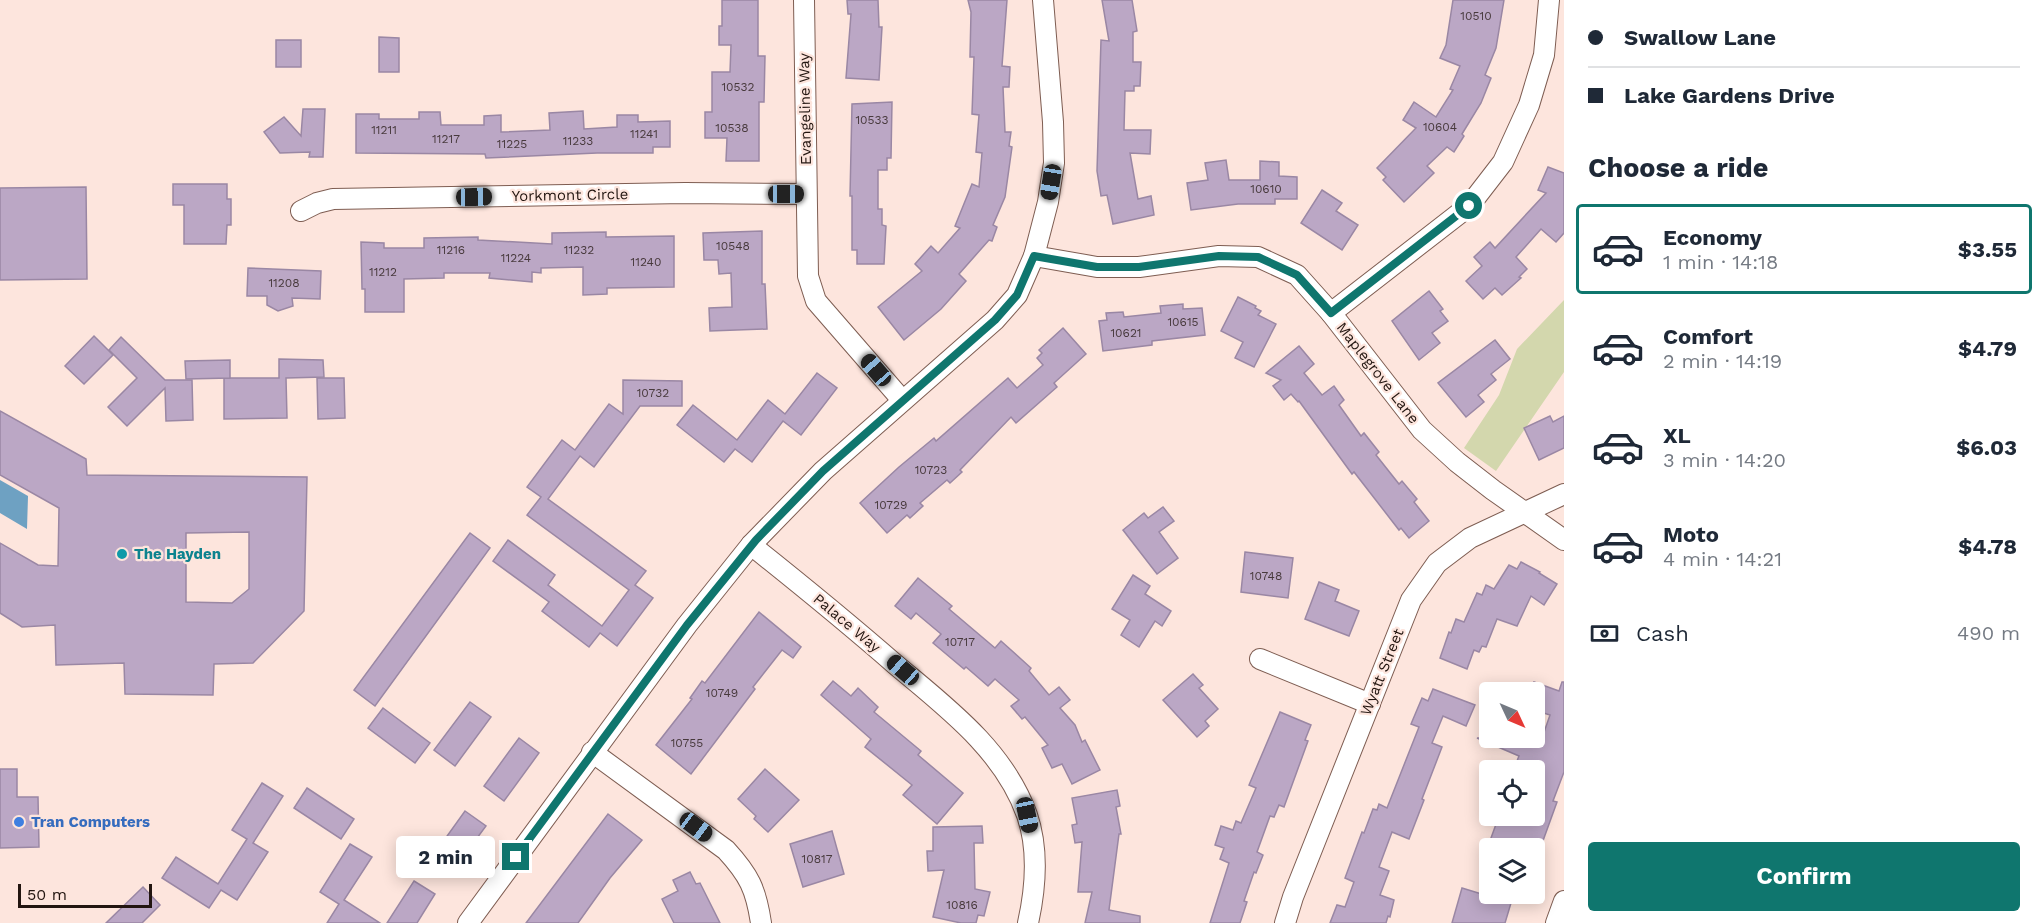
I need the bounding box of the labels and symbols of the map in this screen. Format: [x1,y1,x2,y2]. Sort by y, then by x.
house number: 10510 [1460,9,1492,23]
street label: Evangeline Way [795,53,815,165]
house number: 10532 [721,80,755,94]
house number: 10533 [855,113,889,127]
house number: 10604 [1423,120,1457,134]
house number: 10538 [715,121,749,135]
house number: 11211 [371,123,397,137]
house number: 11241 [630,127,658,141]
house number: 11217 [432,132,460,146]
house number: 11233 [563,134,593,148]
house number: 11225 [497,137,527,151]
car [1039,163,1063,201]
house number: 10610 [1250,182,1282,196]
street label: Yorkmont Circle [511,185,629,205]
car [768,185,804,203]
car [456,188,492,206]
route start [1455,192,1482,219]
house number: 10548 [716,239,750,253]
house number: 11216 [437,243,465,257]
house number: 11232 [564,243,594,257]
house number: 11224 [501,251,531,265]
house number: 11240 [631,255,661,269]
house number: 11212 [369,265,397,279]
house number: 11208 [268,276,300,290]
house number: 10615 [1167,315,1199,329]
street label: Maplegrove Lane [1333,319,1423,427]
house number: 10621 [1110,326,1142,340]
car [857,351,895,389]
house number: 10732 [637,386,669,400]
house number: 10723 [915,463,947,477]
house number: 10729 [874,498,908,512]
place label: The Hayden [134,545,221,563]
marker: The Hayden [115,547,129,561]
house number: 10748 [1250,569,1282,583]
street label: Palace Way [810,590,884,656]
street label: Wyatt Street [1356,625,1408,718]
house number: 10717 [945,635,975,649]
car [884,651,922,689]
north arrow [1479,682,1545,748]
house number: 10749 [706,686,738,700]
house number: 10755 [671,736,703,750]
car [1014,796,1040,834]
car [676,809,716,845]
place label: Tran Computers [31,813,150,831]
marker: Tran Computers [12,815,26,829]
callout: 2 min [396,836,495,878]
route end [502,843,529,870]
house number: 10817 [802,852,833,866]
scale bar [18,881,152,908]
house number: 10816 [946,898,978,912]

